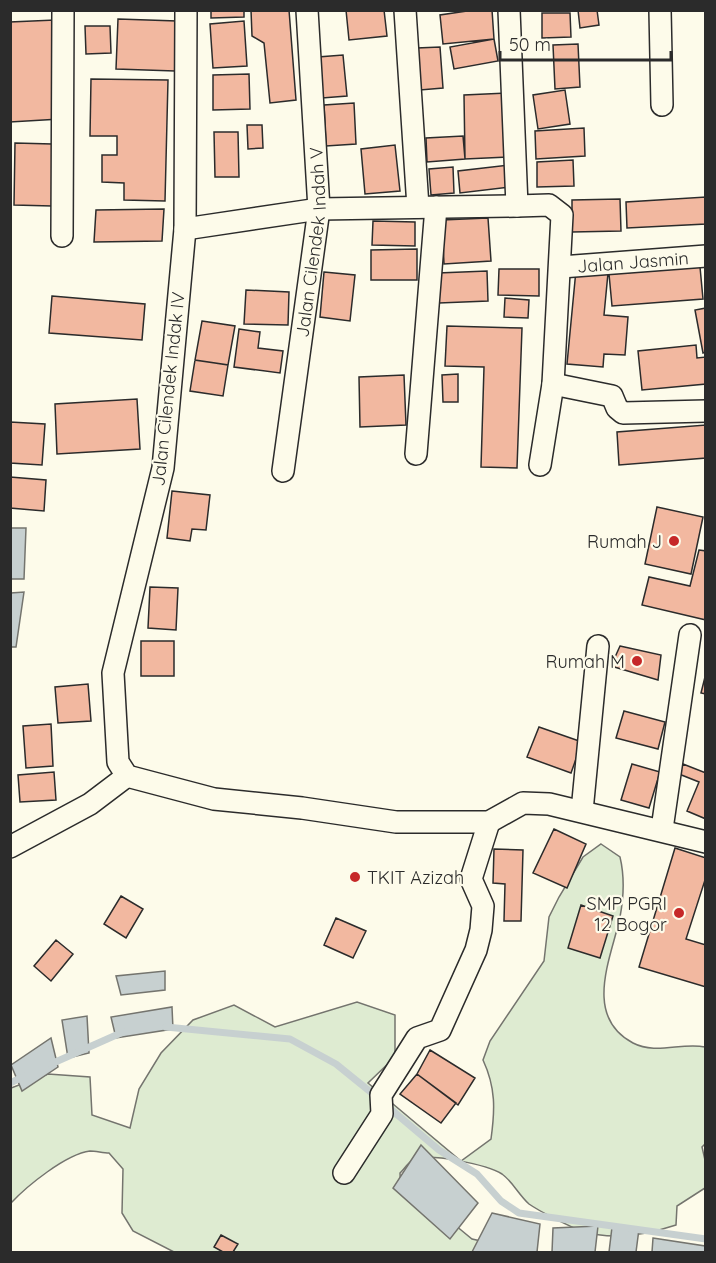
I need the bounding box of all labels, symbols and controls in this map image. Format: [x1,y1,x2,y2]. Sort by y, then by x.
scale bar [500,24,671,62]
text: 50 m [509,33,551,56]
street label: Jalan Cilendek Indah V [290,146,331,338]
street label: Jalan Jasmin [576,246,689,277]
street label: Jalan Cilendek Indak IV [146,291,190,487]
place label: Rumah J [587,530,662,553]
marker: Rumah J [667,534,681,548]
place label: Rumah M [546,650,625,673]
marker: Rumah M [630,654,644,668]
place label: TKIT Azizah [367,866,464,889]
marker: TKIT Azizah [348,870,362,884]
place label: SMP PGRI 12 Bogor [587,892,667,936]
marker: SMP PGRI 12 Bogor [672,906,686,920]

